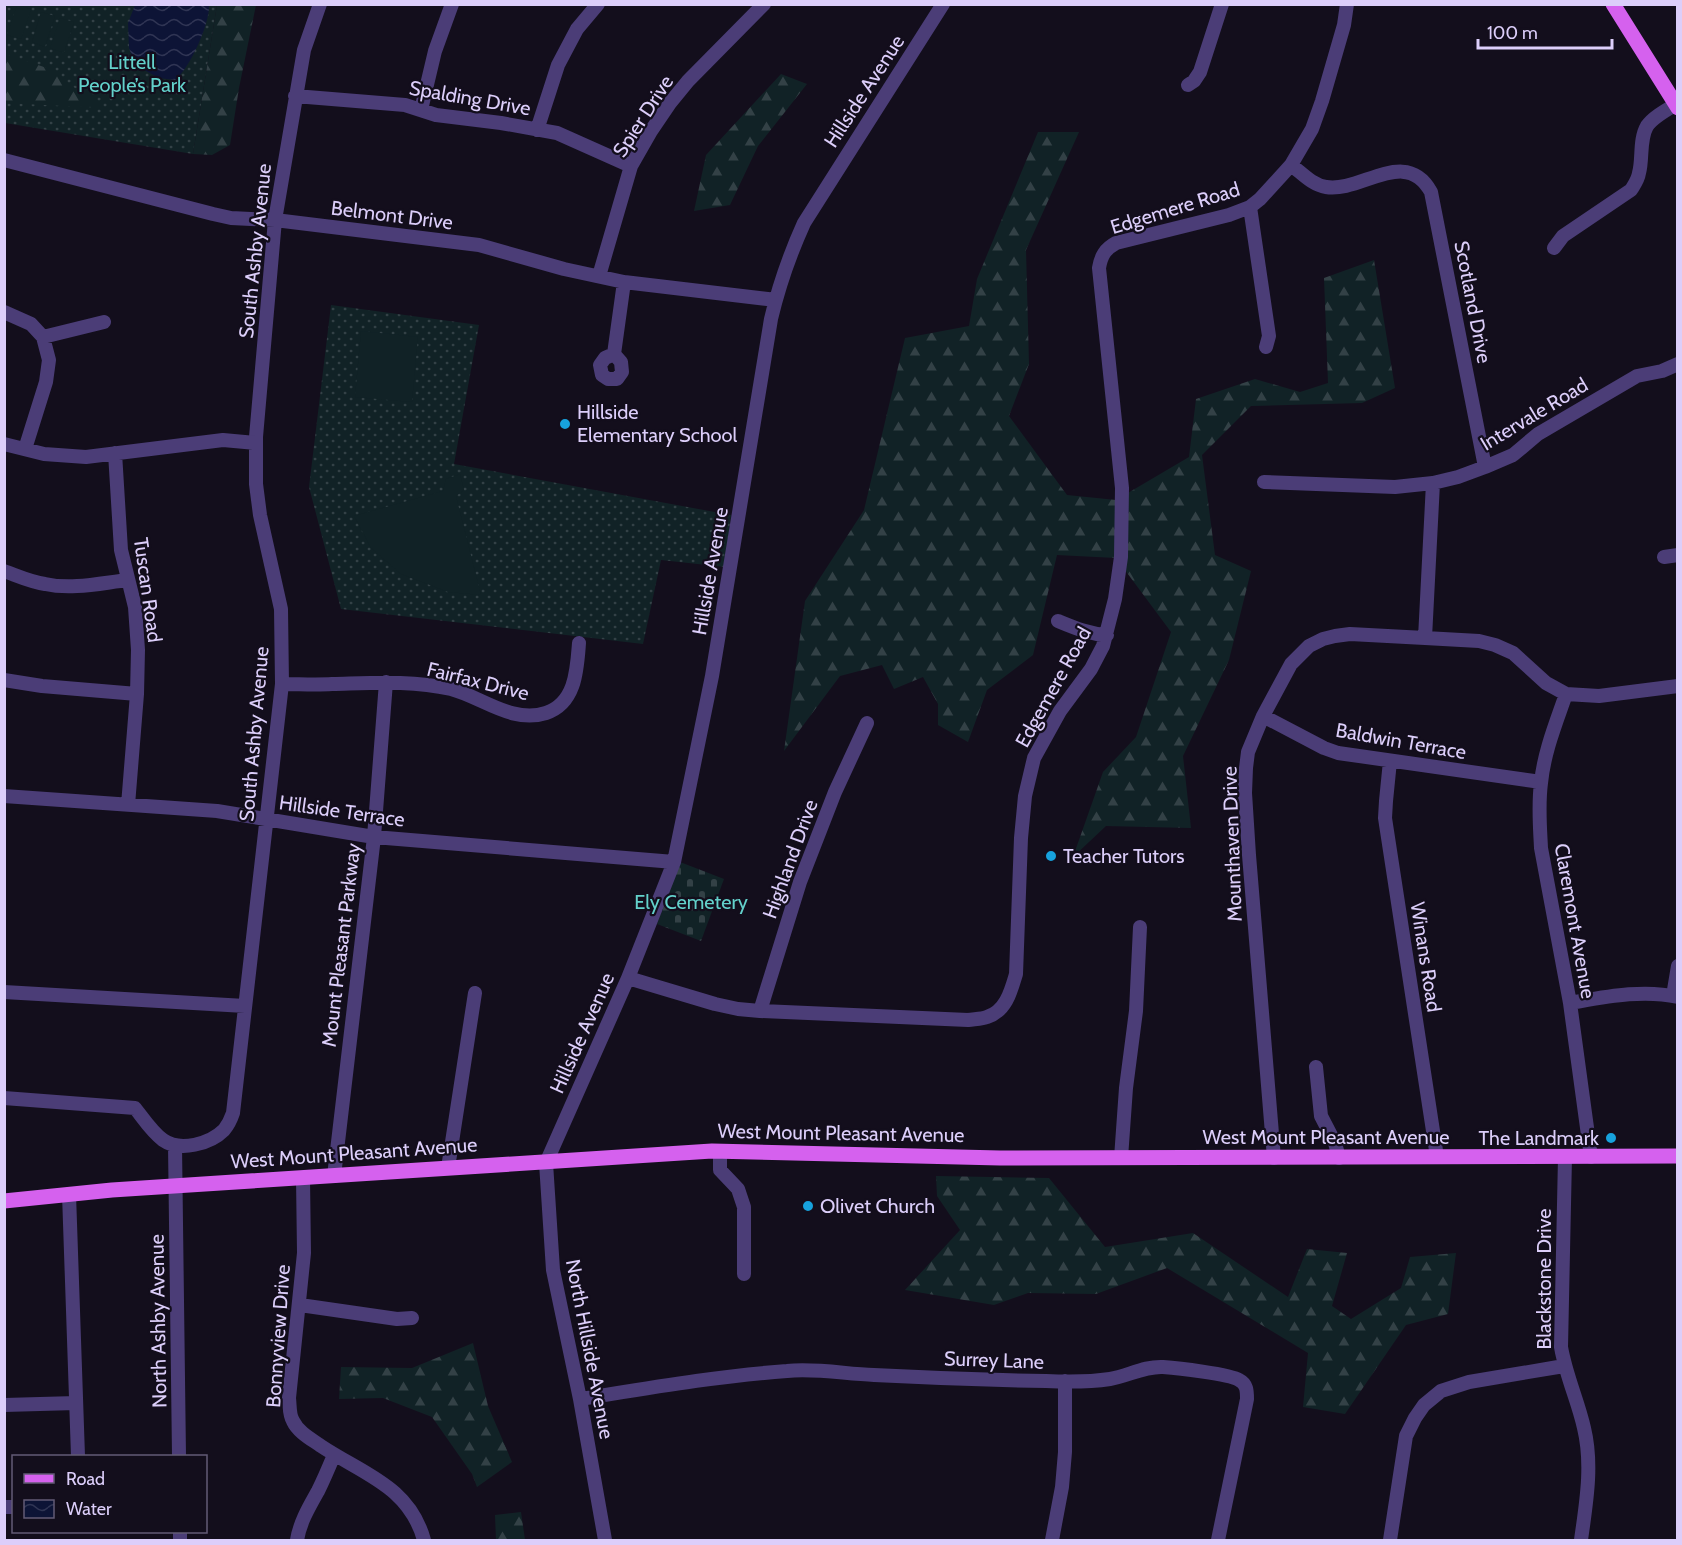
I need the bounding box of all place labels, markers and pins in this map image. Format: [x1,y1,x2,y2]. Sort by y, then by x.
place label: Hillside Elementary School [577,400,738,447]
marker: Hillside Elementary School [558,417,572,431]
place label: Teacher Tutors [1063,844,1185,868]
marker: Teacher Tutors [1044,849,1058,863]
place label: The Landmark [1479,1126,1599,1150]
marker: The Landmark [1604,1131,1618,1145]
place label: Olivet Church [820,1194,935,1218]
marker: Olivet Church [801,1199,815,1213]

